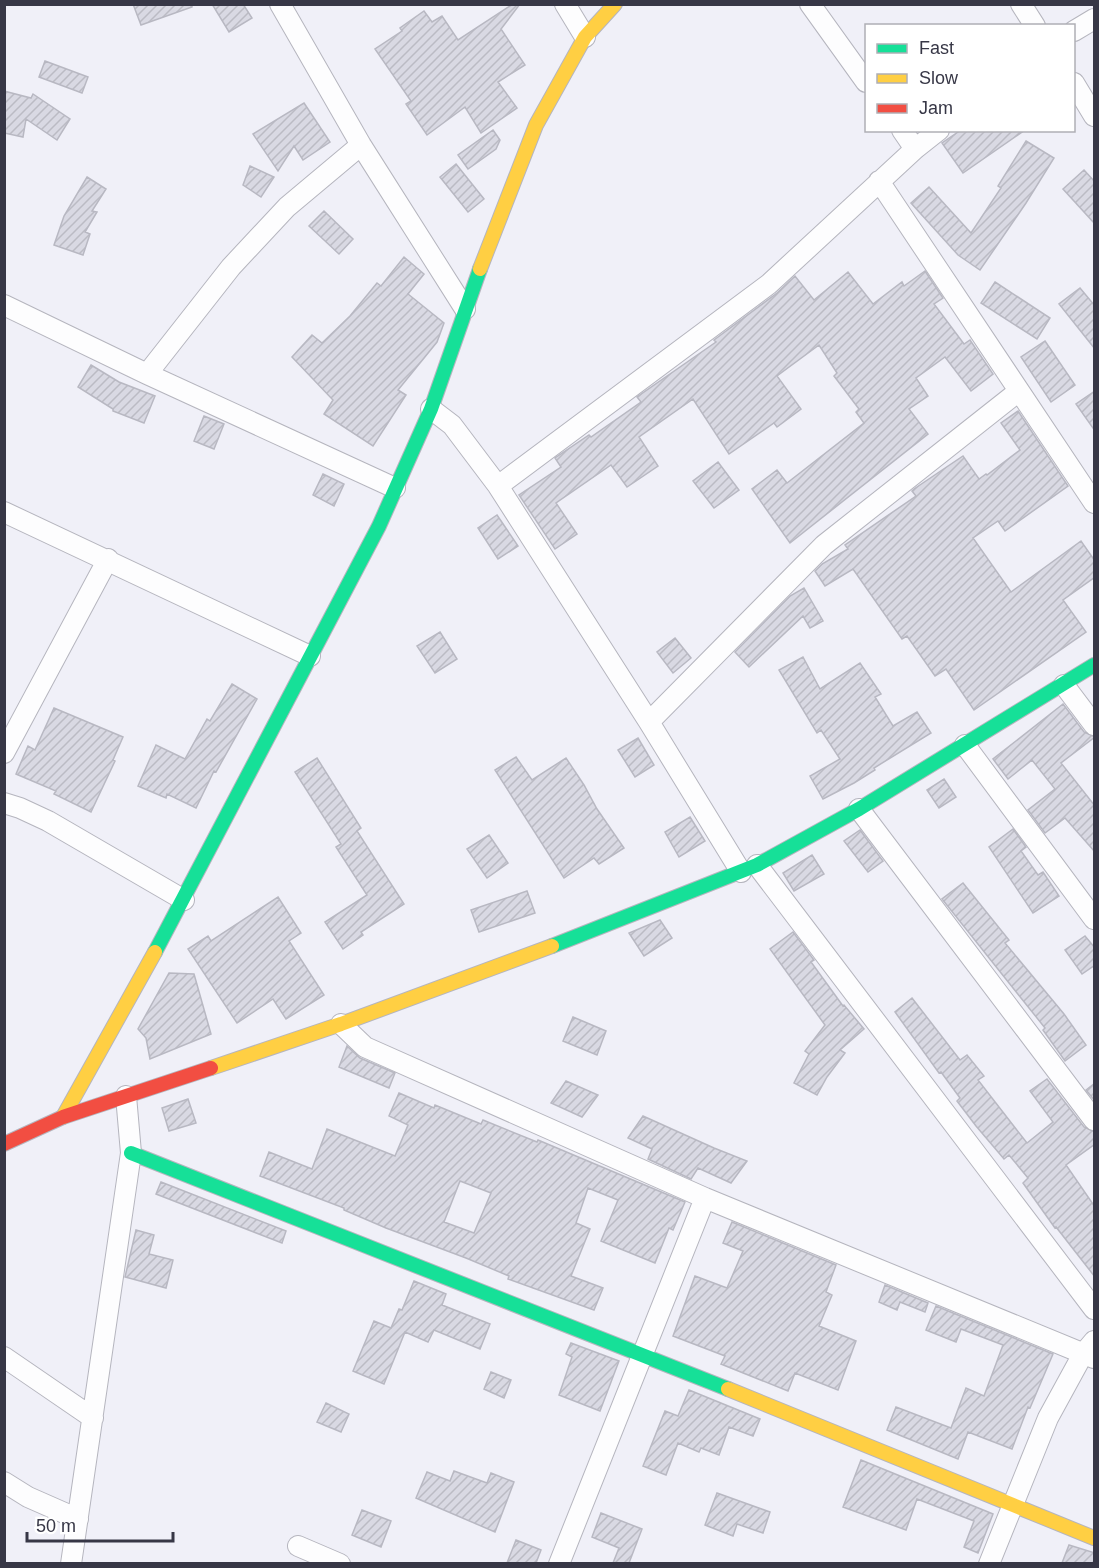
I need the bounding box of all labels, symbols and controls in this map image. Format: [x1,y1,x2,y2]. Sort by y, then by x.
legend [865,24,1075,132]
text: Fast [919,38,954,58]
text: Slow [919,68,959,88]
text: Jam [919,98,953,118]
scale bar [27,1505,172,1543]
text: 50 m [36,1516,76,1536]

